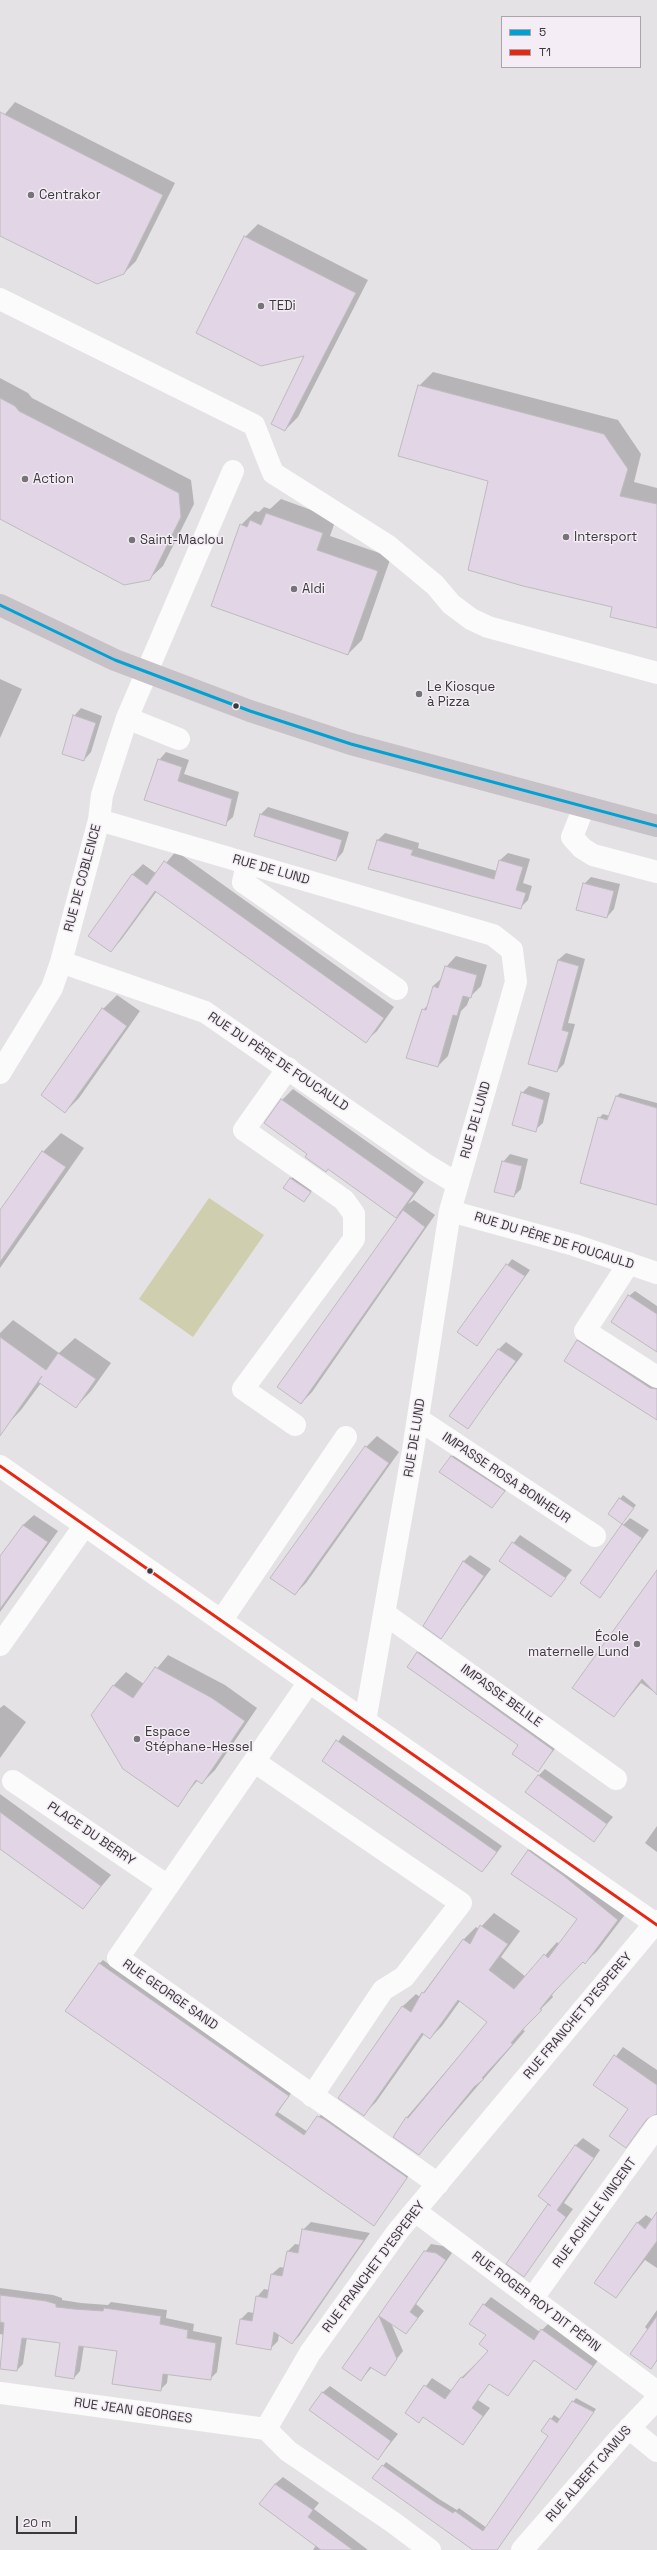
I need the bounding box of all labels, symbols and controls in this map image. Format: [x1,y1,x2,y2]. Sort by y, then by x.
legend [501,16,641,68]
text: 5 [539,24,546,40]
text: T1 [539,44,551,60]
place label: Centrakor [39,187,101,203]
marker: Centrakor [26,190,36,200]
place label: TEDi [269,298,296,314]
marker: TEDi [256,301,266,311]
place label: Action [33,471,74,487]
marker: Action [20,474,30,484]
place label: Intersport [574,529,637,545]
place label: Saint-Maclou [140,532,224,548]
marker: Intersport [561,532,571,542]
marker: Saint-Maclou [127,535,137,545]
place label: Aldi [302,581,325,597]
marker: Aldi [289,584,299,594]
place label: Le Kiosque à Pizza [427,679,495,710]
marker: Le Kiosque à Pizza [414,689,424,699]
unlabelled marker [231,701,241,711]
street label: RUE DE COBLENCE [61,822,105,934]
street label: RUE DE LUND [231,852,311,888]
street label: RUE DU PÈRE DE FOUCAULD [205,1009,351,1115]
street label: RUE DE LUND [458,1080,494,1160]
street label: RUE DU PÈRE DE FOUCAULD [472,1209,636,1273]
street label: RUE DE LUND [401,1397,429,1479]
street label: IMPASSE ROSA BONHEUR [439,1429,573,1527]
unlabelled marker [145,1566,155,1576]
place label: École maternelle Lund [528,1629,629,1660]
marker: École maternelle Lund [632,1639,642,1649]
street label: IMPASSE BELILE [457,1661,545,1731]
place label: Espace Stéphane-Hessel [145,1724,253,1755]
marker: Espace Stéphane-Hessel [132,1734,142,1744]
street label: PLACE DU BERRY [44,1799,138,1869]
street label: RUE FRANCHET D'ESPEREY [520,1950,636,2082]
street label: RUE GEORGE SAND [119,1956,221,2034]
street label: RUE ACHILLE VINCENT [550,2155,640,2271]
street label: RUE FRANCHET D'ESPEREY [320,2198,428,2336]
street label: RUE ROGER ROY DIT PÉPIN [469,2248,603,2356]
street label: RUE JEAN GEORGES [73,2395,193,2427]
street label: RUE ALBERT CAMUS [543,2423,635,2525]
scale bar [18,2508,79,2534]
text: 20 m [23,2515,51,2531]

